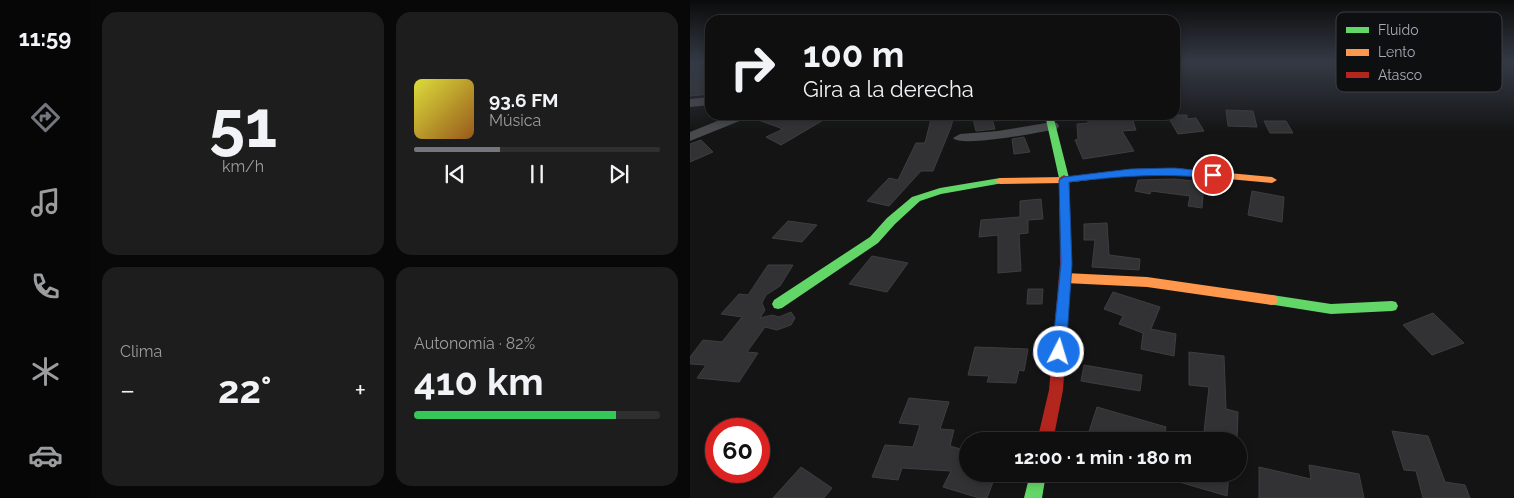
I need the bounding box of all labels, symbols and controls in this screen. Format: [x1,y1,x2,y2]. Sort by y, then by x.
legend [1336,12,1502,92]
text: Fluido [1378,22,1418,38]
text: 11:59 [19,25,71,51]
text: 100 m [803,34,904,75]
icon: right [720,35,785,100]
text: Lento [1378,44,1415,60]
text: Atasco [1378,67,1422,83]
text: Gira a la derecha [803,76,974,102]
text: 51 [209,86,277,162]
text: 93.6 FM [489,89,559,111]
icon: directions [28,100,63,135]
text: Música [489,111,541,130]
pin [1192,154,1234,196]
text: km/h [222,157,264,176]
icon: previous [441,160,469,188]
icon: pause [523,160,551,188]
icon: next [605,160,633,188]
icon: arrive [1199,161,1227,189]
icon: music [28,185,63,220]
icon: phone [28,269,63,304]
position arrow [1032,325,1084,377]
text: Autonomía · 82% [414,334,535,353]
text: Clima [120,342,162,361]
icon: climate [28,354,63,389]
text: 410 km [414,359,544,404]
text: 22° [218,367,271,412]
text: − [120,374,135,407]
text: + [354,374,366,407]
speed limit sign: 60 [705,418,770,483]
icon: car [28,438,63,473]
text: 12:00 · 1 min · 180 m [1014,446,1192,468]

